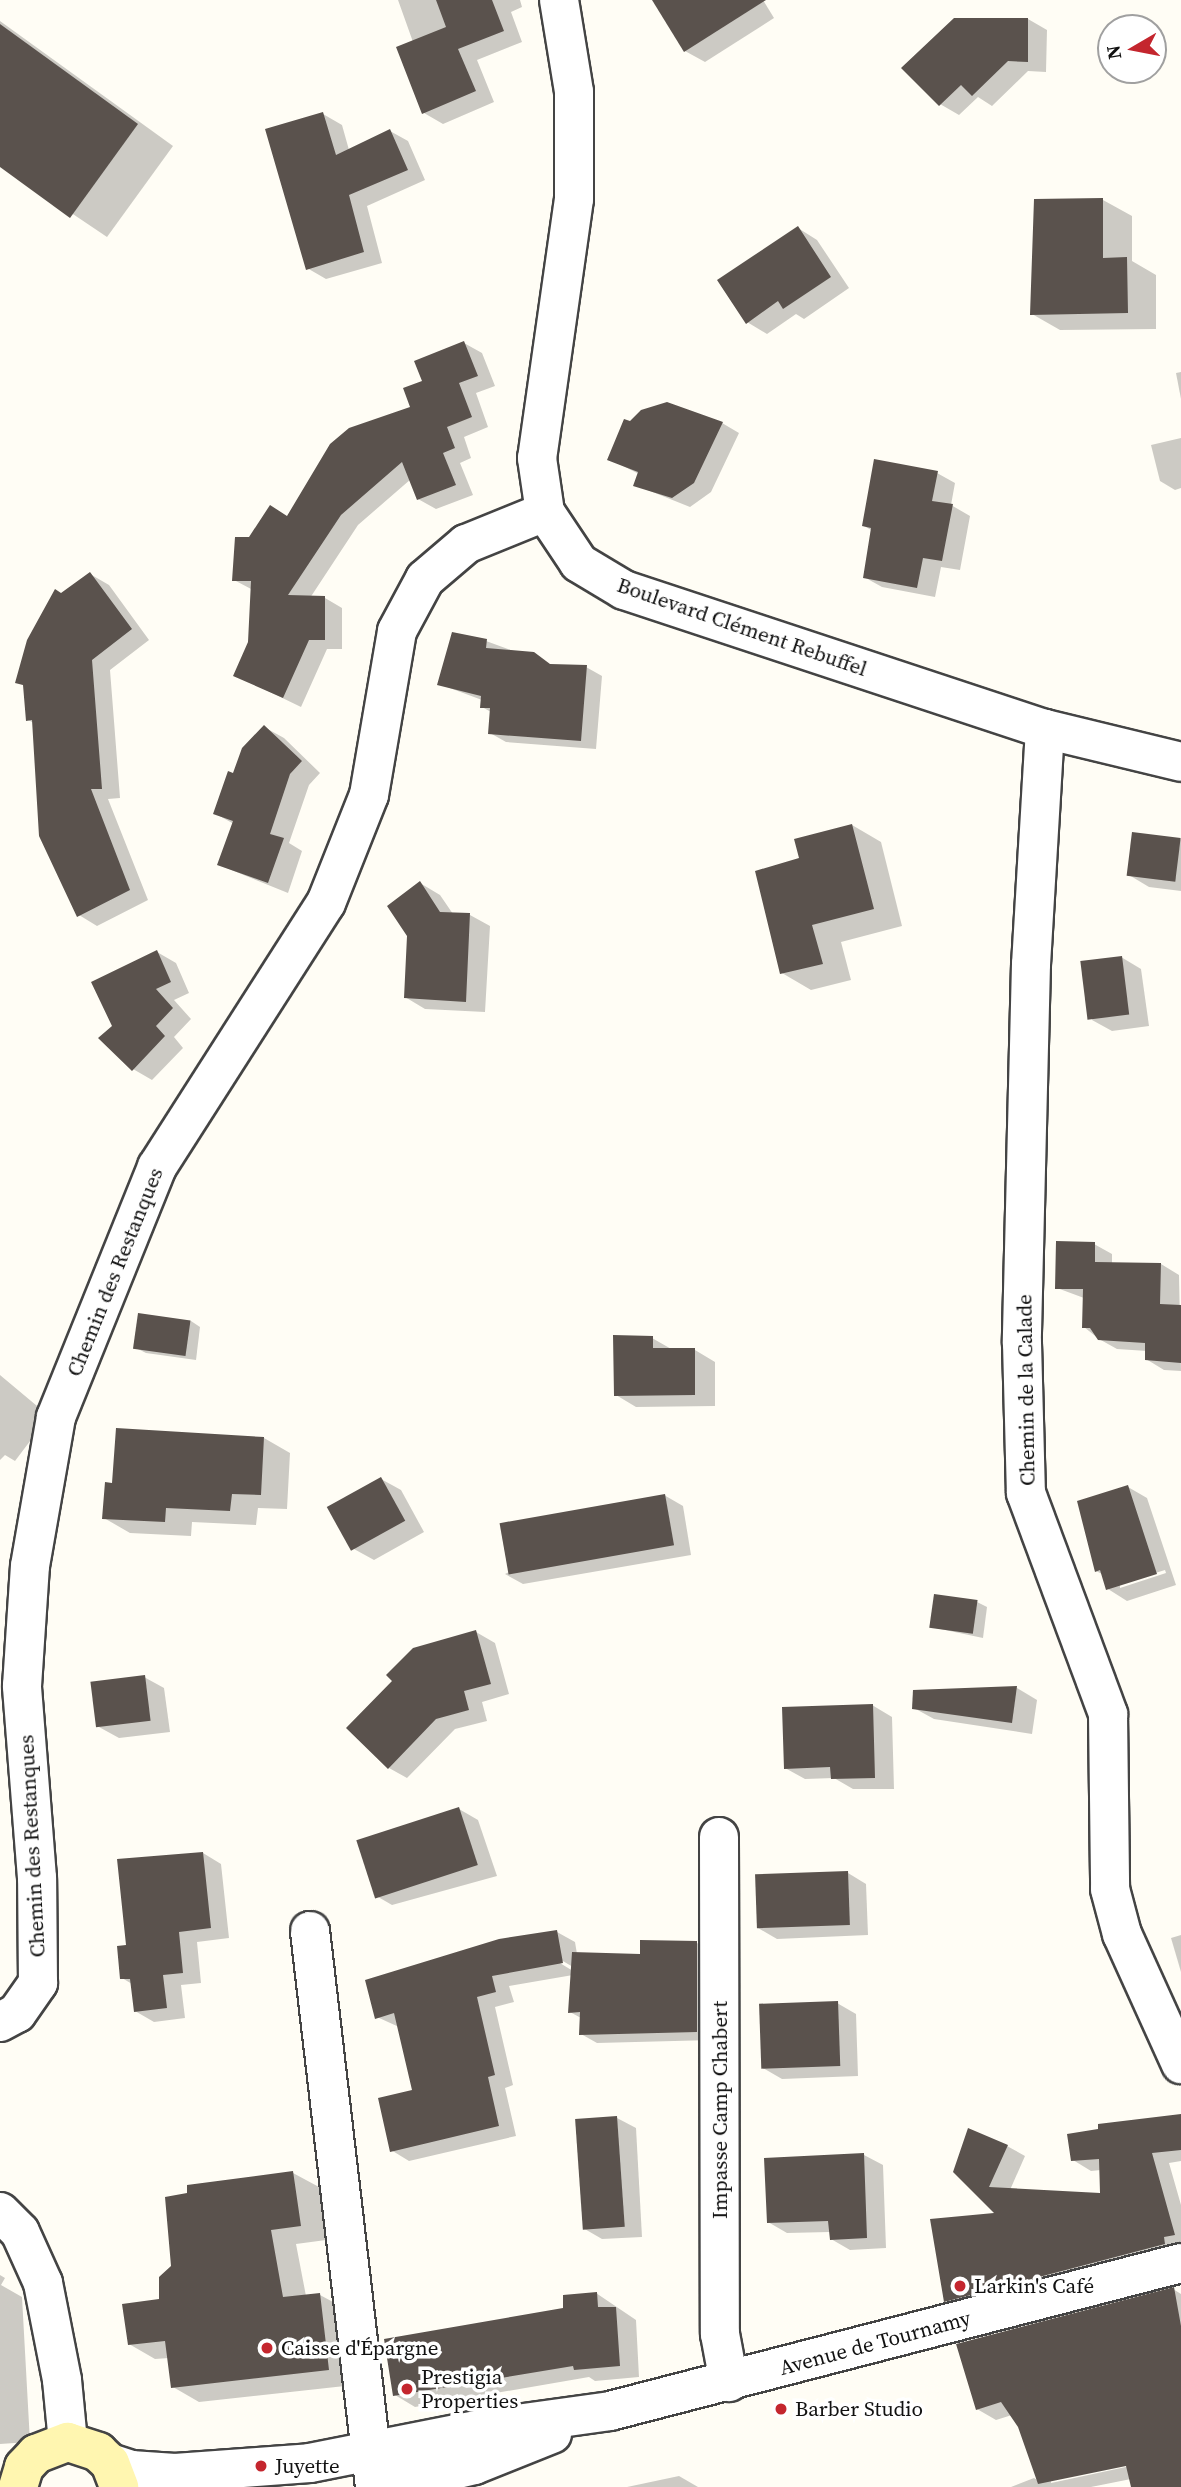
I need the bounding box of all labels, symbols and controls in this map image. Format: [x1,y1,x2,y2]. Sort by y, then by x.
north arrow [1097,14,1167,84]
text: N [1099,43,1127,61]
street label: Boulevard Clément Rebuffel [614,572,870,682]
street label: Chemin des Restanques [62,1164,168,1380]
street label: Chemin de la Calade [1012,1294,1040,1486]
street label: Chemin des Restanques [14,1734,50,1958]
street label: Impasse Camp Chabert [707,2001,733,2219]
place label: Larkin's Café [974,2273,1094,2299]
marker: Larkin's Café [952,2278,968,2294]
street label: Avenue de Tournamy [776,2305,974,2381]
place label: Caisse d'Épargne [281,2335,438,2361]
marker: Caisse d'Épargne [259,2340,275,2356]
place label: Prestigia Properties [421,2364,518,2414]
marker: Prestigia Properties [399,2381,415,2397]
place label: Barber Studio [795,2396,923,2422]
marker: Barber Studio [773,2401,789,2417]
place label: Juyette [275,2453,340,2479]
marker: Juyette [253,2458,269,2474]

